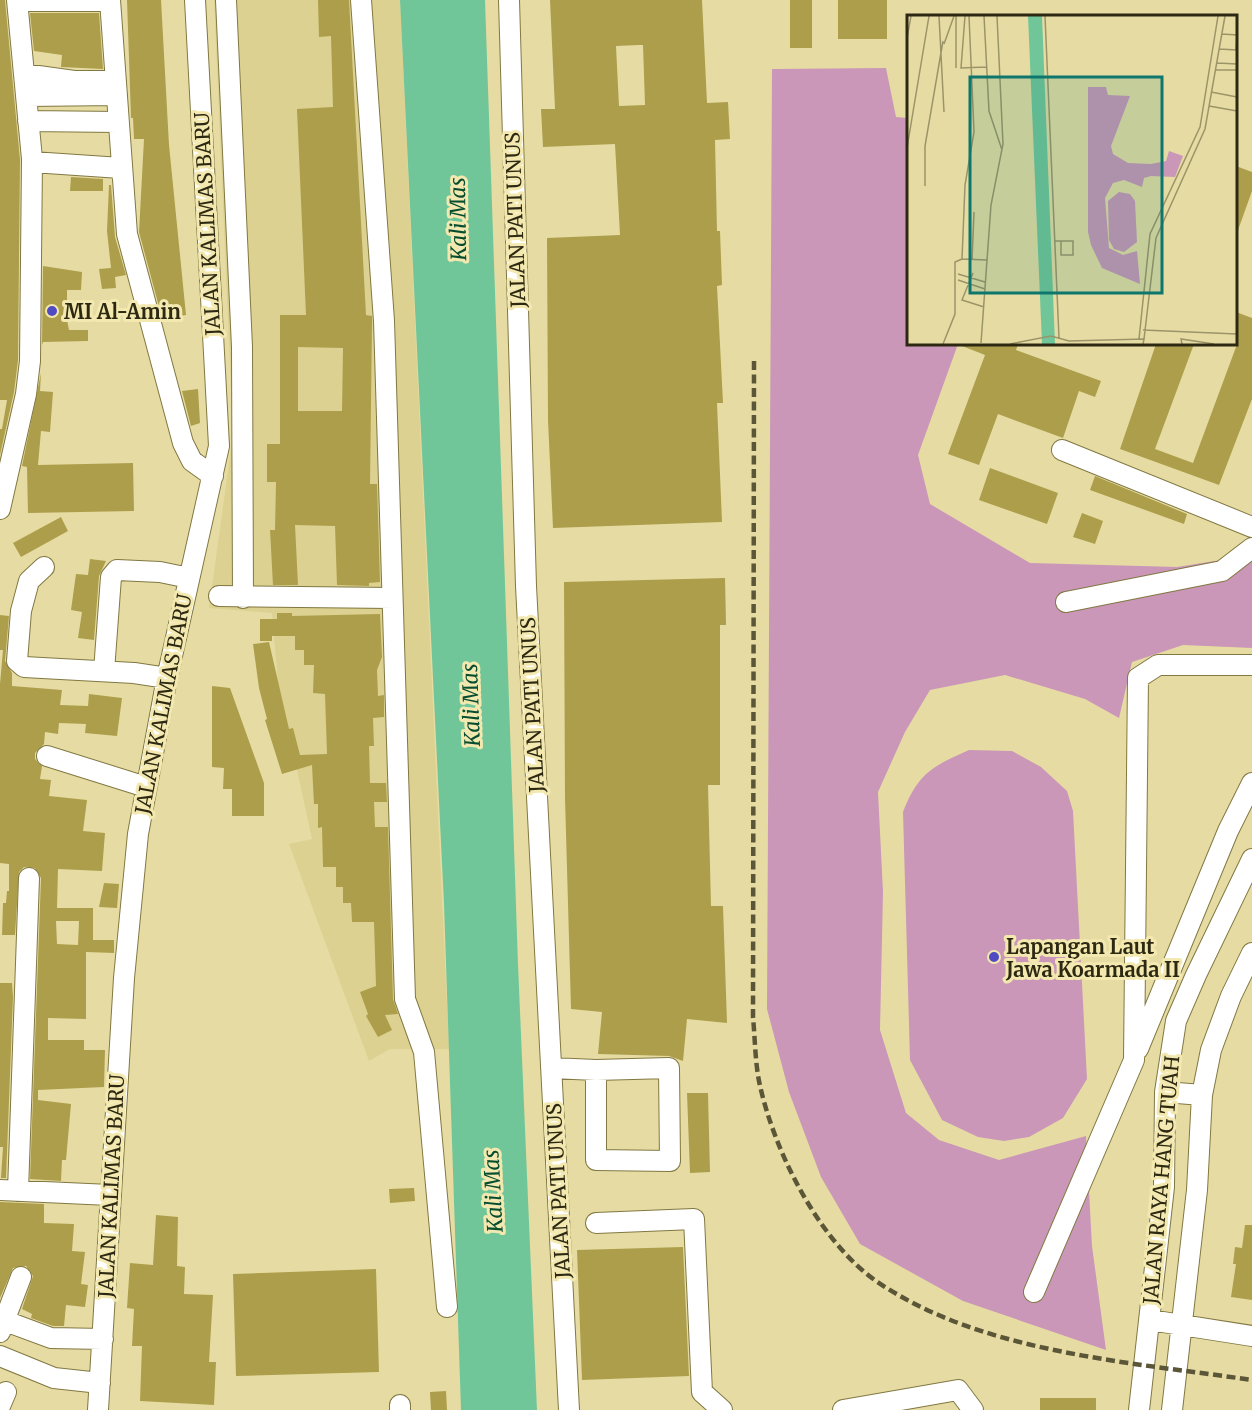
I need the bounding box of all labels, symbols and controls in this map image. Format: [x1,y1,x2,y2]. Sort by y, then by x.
inset map [907,15,1237,345]
street label: JALAN KALIMAS BARU [189,111,225,337]
street label: JALAN PATI UNUS [499,132,531,309]
water label: Kali Mas [444,177,472,262]
place label: MI Al-Amin [64,299,181,324]
marker: MI Al-Amin [45,304,59,318]
street label: JALAN KALIMAS BARU [129,592,197,817]
street label: JALAN PATI UNUS [515,617,549,794]
water label: Kali Mas [456,663,486,748]
place label: Lapangan Laut Jawa Koarmada II [1005,934,1180,982]
marker: Lapangan Laut Jawa Koarmada II [987,950,1001,964]
street label: JALAN RAYA HANG TUAH [1138,1055,1184,1306]
street label: JALAN KALIMAS BARU [93,1073,129,1299]
street label: JALAN PATI UNUS [541,1103,575,1280]
water label: Kali Mas [477,1149,509,1234]

